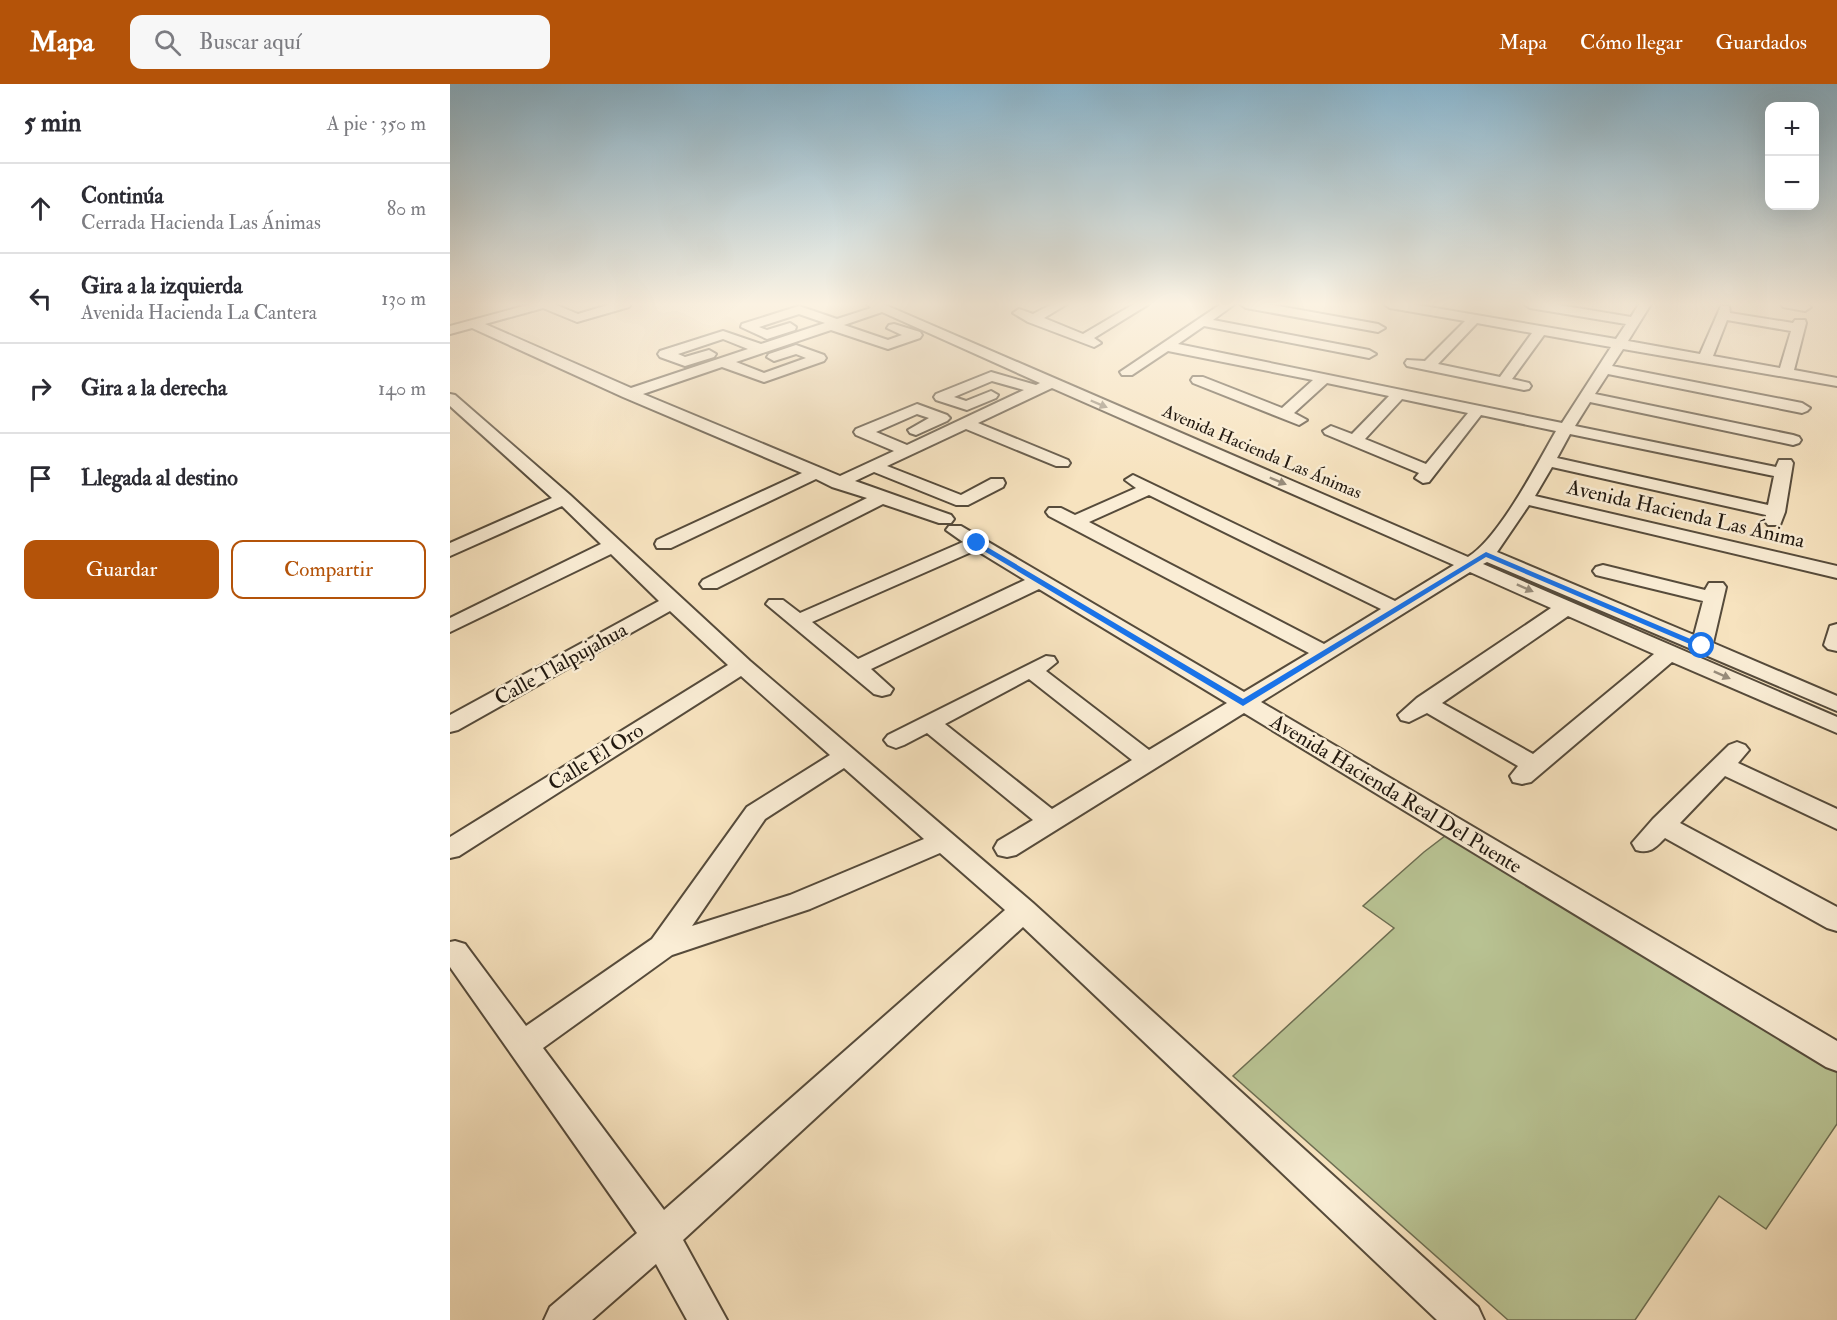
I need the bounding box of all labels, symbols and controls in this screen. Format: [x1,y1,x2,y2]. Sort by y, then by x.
search box [130,15,550,69]
text: Mapa [30,25,94,60]
icon: search [151,26,184,59]
text: Buscar aquí [199,28,301,56]
text: Mapa [1499,29,1547,56]
text: Cómo llegar [1580,29,1683,56]
text: Guardados [1716,29,1807,56]
map controls [1765,102,1819,210]
button: + [1765,102,1819,156]
text: 5 min [24,107,81,139]
text: A pie · 350 m [327,111,426,136]
button: − [1765,156,1819,210]
text: Continúa [81,182,164,210]
icon: ahead [24,192,57,225]
text: 80 m [387,196,426,221]
text: Cerrada Hacienda Las Ánimas [81,210,321,235]
text: Gira a la izquierda [81,272,242,300]
icon: left [24,282,57,315]
text: 130 m [381,286,426,311]
text: Avenida Hacienda La Cantera [81,300,317,325]
icon: right [24,372,57,405]
text: Gira a la derecha [81,374,227,402]
text: 140 m [378,376,426,401]
one-way arrow [1091,399,1108,408]
street label: Avenida Hacienda Las Ánimas [1158,399,1365,504]
icon: arrive [24,462,57,495]
text: Llegada al destino [81,464,238,492]
street label: Avenida Hacienda Las Ánima [1564,473,1808,555]
one-way arrow [1270,476,1288,486]
route end [963,529,989,555]
button: Guardar [24,540,219,599]
button: Compartir [231,540,426,599]
one-way arrow [1516,583,1533,592]
street label: Calle Tlalpujahua [490,616,633,712]
route start [1688,632,1714,658]
one-way arrow [1714,670,1732,680]
street label: Avenida Hacienda Real Del Puente [1264,708,1527,880]
street label: Calle El Oro [543,717,649,797]

